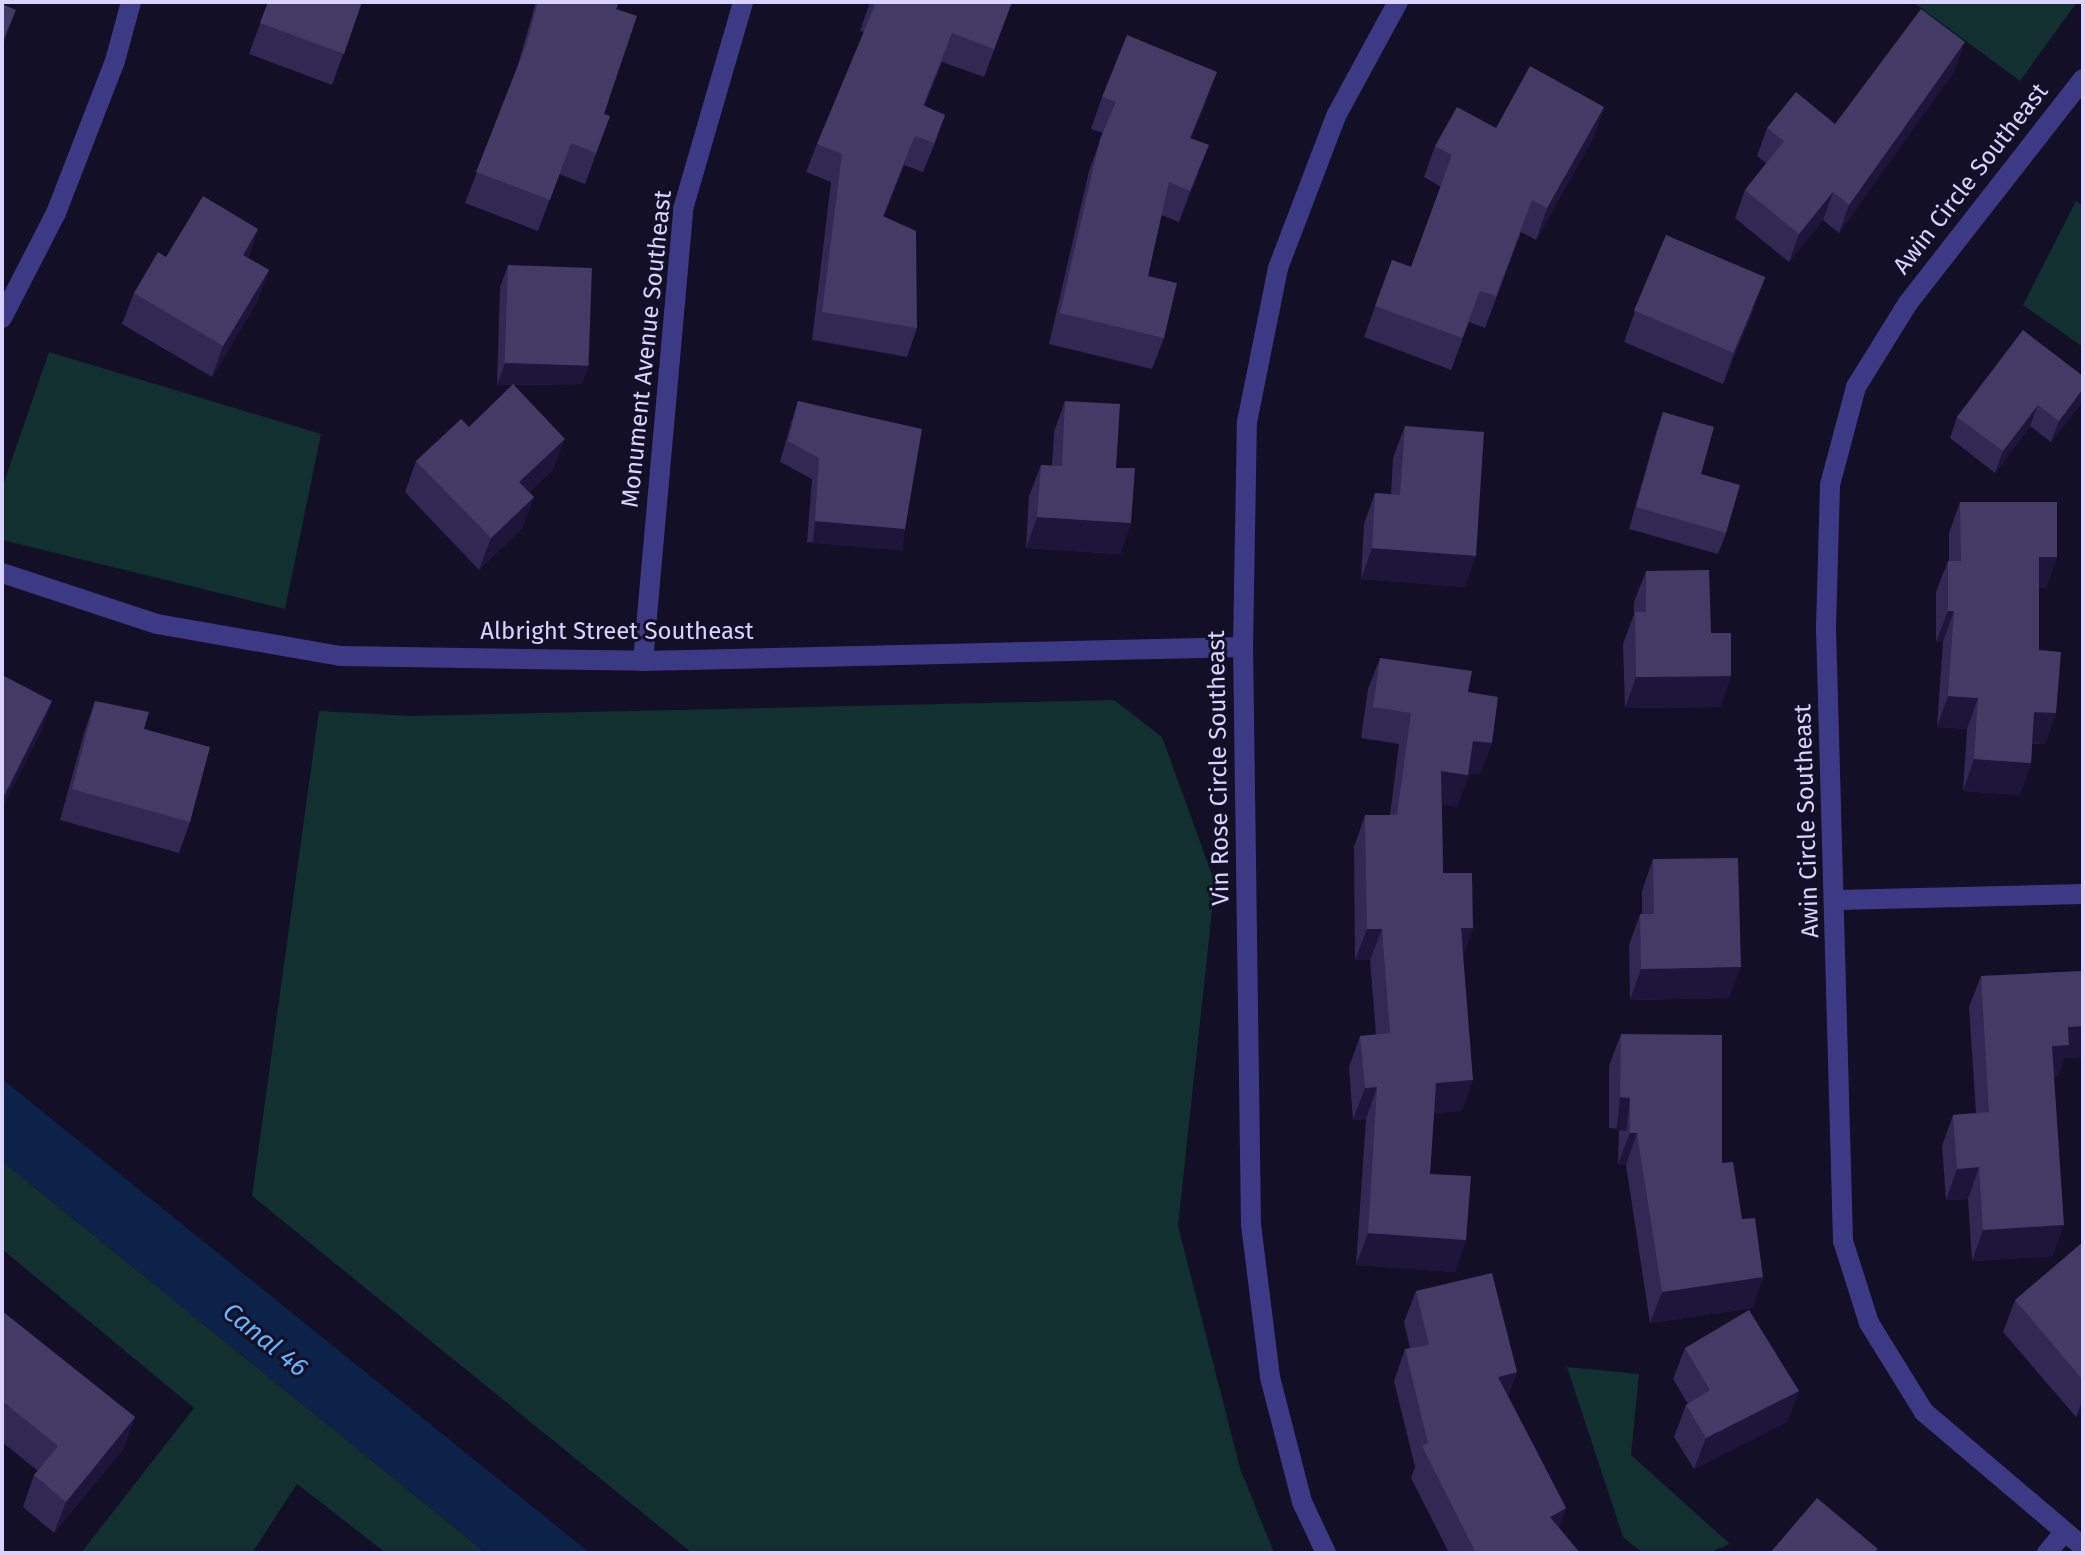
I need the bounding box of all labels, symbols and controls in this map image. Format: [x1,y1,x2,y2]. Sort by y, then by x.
street label: Awin Circle Southeast [1888,78,2054,280]
street label: Monument Avenue Southeast [616,189,678,509]
street label: Albright Street Southeast [480,618,754,646]
street label: Vin Rose Circle Southeast [1202,630,1236,906]
street label: Awin Circle Southeast [1789,704,1825,938]
water label: Canal 46 [216,1296,314,1384]

